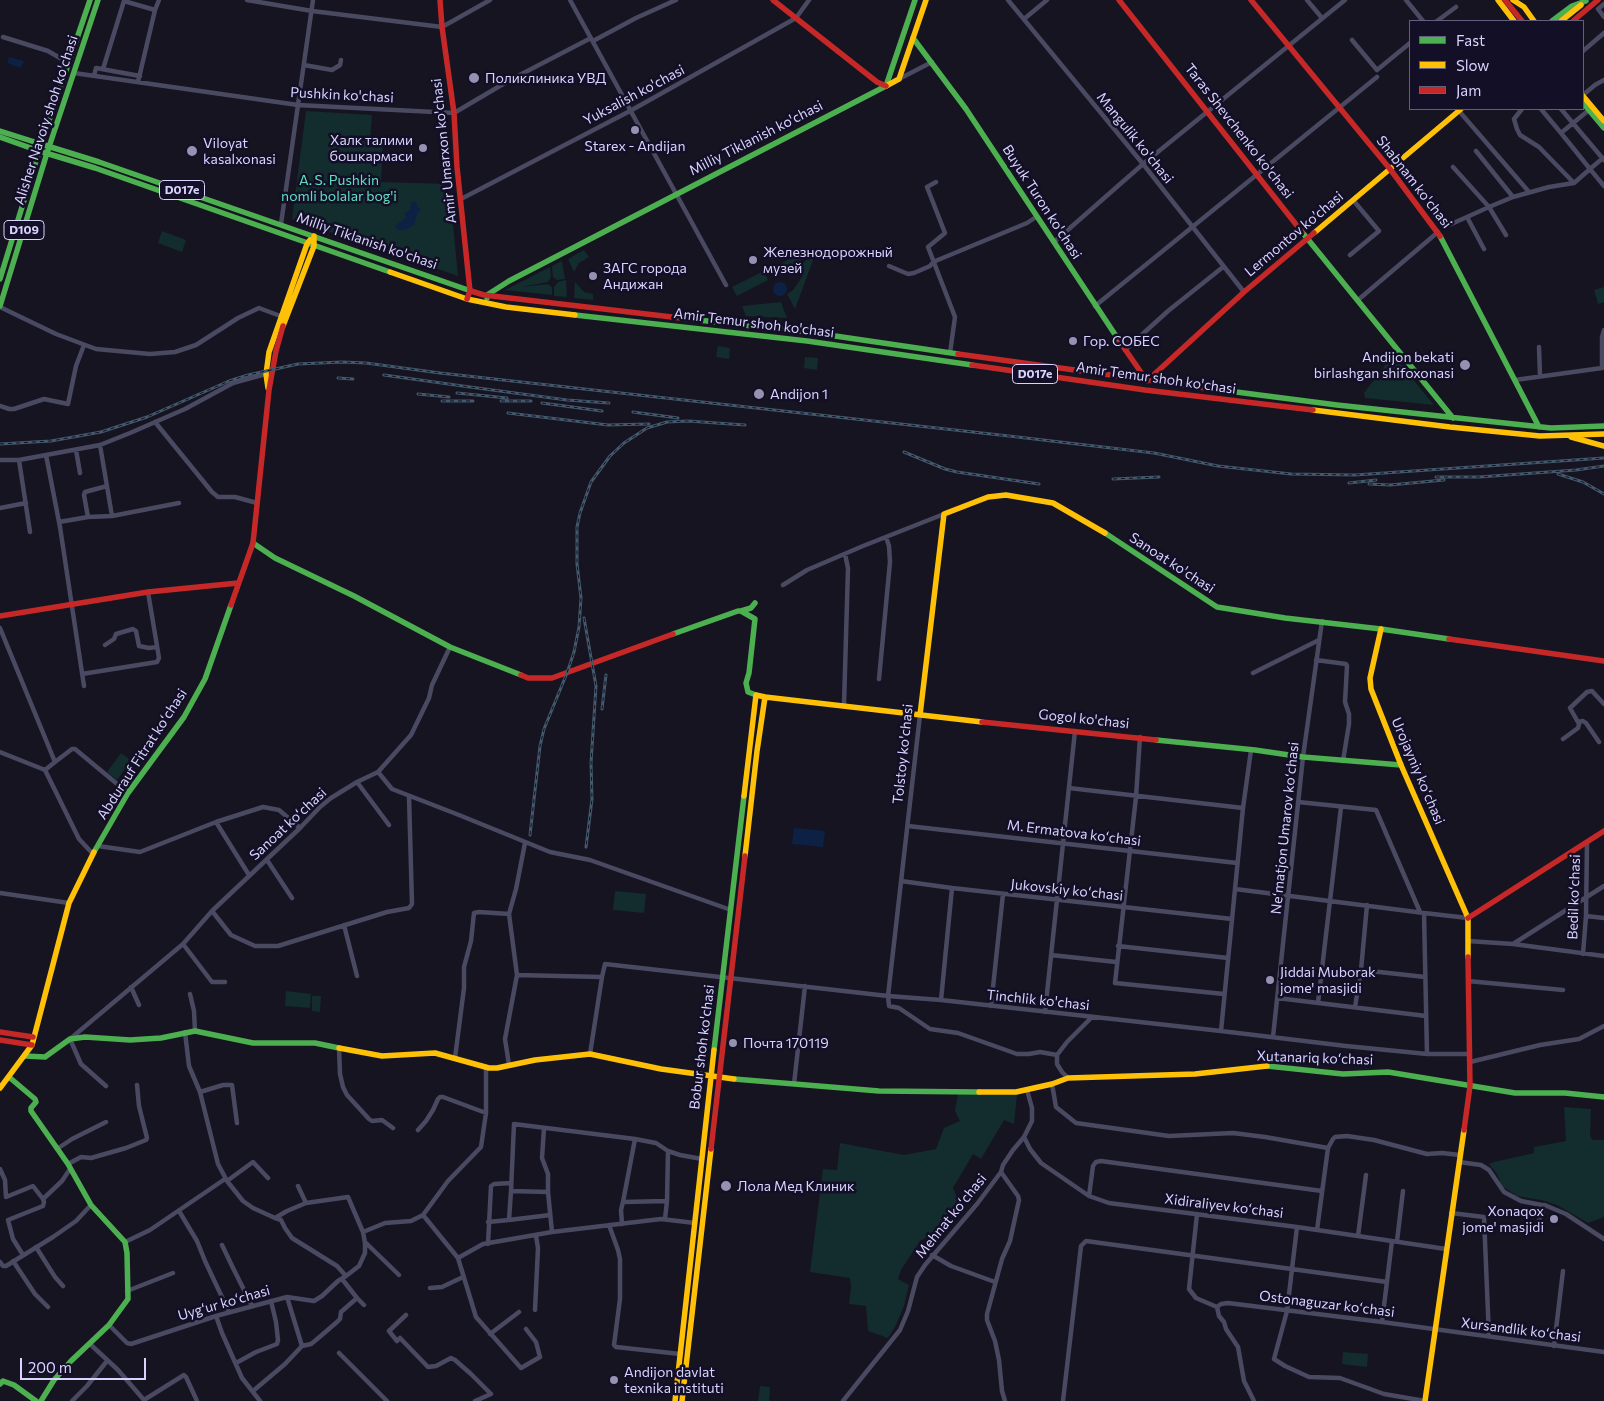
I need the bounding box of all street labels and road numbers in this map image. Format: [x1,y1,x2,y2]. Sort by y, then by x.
street label: Alisher Navoiy shoh ko'chasi [11,33,81,207]
street label: Taras Shevchenko ko'chasi [1181,60,1297,202]
street label: Yuksalish ko'chasi [580,61,688,129]
street label: Amir Umarxon ko'chasi [428,78,460,224]
street label: Pushkin ko'chasi [290,84,394,106]
street label: Mangulik ko'chasi [1093,89,1177,187]
street label: Milliy Tiklanish ko'chasi [686,97,826,179]
street label: Shabnam ko'chasi [1373,132,1455,232]
street label: Buyuk Turon ko'chasi [999,142,1085,262]
road number: D017e [160,180,204,200]
street label: Lermontov ko’chasi [1241,188,1347,280]
street label: Milliy Tiklanish ko'chasi [294,209,440,273]
road number: D109 [4,220,44,240]
street label: Amir Temur shoh ko'chasi [673,305,835,341]
street label: Amir Temur shoh ko'chasi [1075,358,1237,398]
road number: D017e [1012,364,1058,384]
street label: Sanoat ko'chasi [1126,529,1218,597]
street label: Abdurauf Fitrat koʻchasi [93,686,191,822]
street label: Tolstoy ko'chasi [889,703,917,805]
street label: Gogol ko'chasi [1038,706,1130,732]
street label: Urоjayniy koʻchasi [1388,715,1448,827]
street label: Neʻmatjon Umarov koʻchasi [1268,741,1302,915]
street label: Sanoat koʻchasi [246,784,330,864]
street label: M. Ermatova koʻchasi [1006,816,1142,850]
street label: Bedil koʻchasi [1564,854,1584,940]
street label: Jukovskiy koʻchasi [1010,876,1124,904]
street label: Bobur shoh ko'chasi [686,983,718,1111]
street label: Tinchlik ko'chasi [986,986,1090,1014]
street label: Xutanariq koʻchasi [1256,1048,1374,1068]
street label: Mehnat koʻchasi [912,1170,990,1262]
street label: Xidiraliyev koʻchasi [1163,1190,1285,1222]
street label: Uygʻur koʻchasi [176,1282,272,1324]
street label: Ostonaguzar koʻchasi [1258,1287,1396,1321]
street label: Xursandlik koʻchasi [1460,1314,1582,1346]

